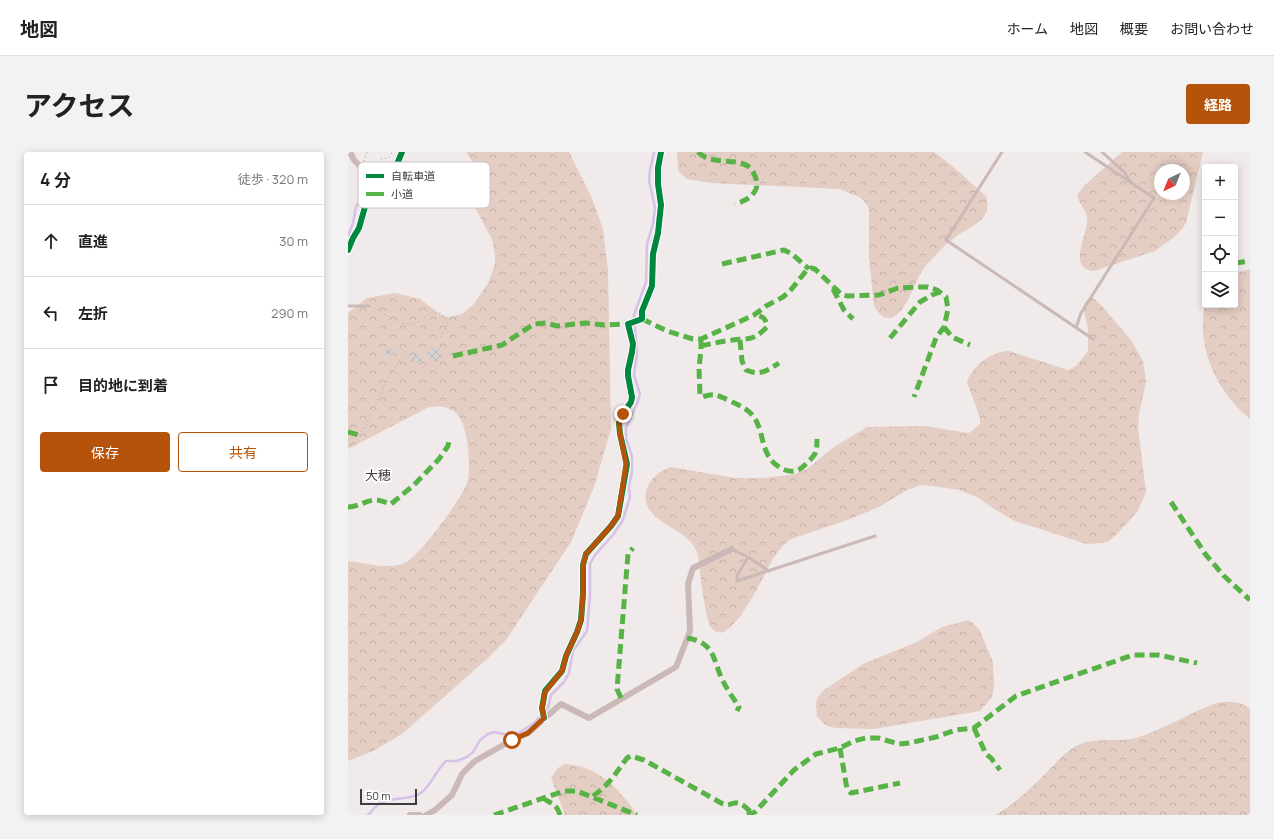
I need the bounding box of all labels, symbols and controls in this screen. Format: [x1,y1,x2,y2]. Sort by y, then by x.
text: 地図 [20,16,58,42]
text: ホーム [1006,19,1048,38]
text: 地図 [1070,19,1098,38]
text: 概要 [1120,19,1148,38]
text: お問い合わせ [1170,19,1254,38]
button: 経路 [1186,84,1250,124]
text: アクセス [24,86,135,124]
legend [358,162,490,208]
north arrow [1154,164,1190,200]
map controls [1202,164,1238,308]
button: + [1202,164,1238,200]
text: 4 分 [40,168,71,191]
text: 自転車道 [391,168,435,183]
text: 徒歩 · 320 m [238,170,308,188]
text: 小道 [391,186,413,201]
button: − [1202,200,1238,236]
icon: ahead [40,230,62,252]
text: 直進 [78,231,108,252]
text: 30 m [279,232,308,250]
button: locate [1202,236,1238,272]
button: layers [1202,272,1238,308]
icon: left [40,302,62,324]
text: 左折 [78,303,108,324]
text: 290 m [271,304,308,322]
icon: arrive [40,374,62,396]
text: 目的地に到着 [78,375,168,396]
route end [614,405,632,423]
button: 保存 [40,432,170,472]
button: 共有 [178,432,308,472]
district label: 大穂 [365,466,391,484]
route start [503,731,521,749]
scale bar [360,787,417,806]
text: 50 m [366,788,391,803]

